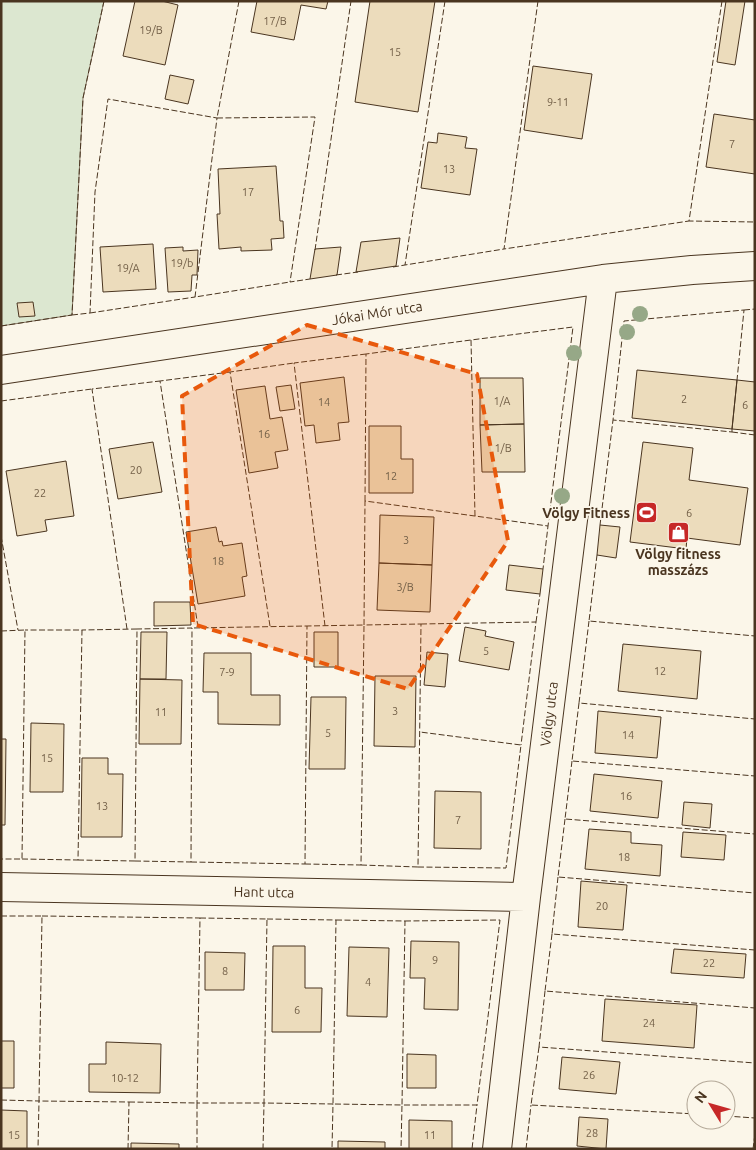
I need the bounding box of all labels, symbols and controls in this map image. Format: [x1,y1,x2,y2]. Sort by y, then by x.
house number: 17/B [263,15,287,27]
house number: 19/B [139,24,163,36]
house number: 15 [389,46,401,58]
house number: 9-11 [547,96,569,108]
house number: 7 [729,138,735,150]
house number: 13 [443,163,455,175]
house number: 17 [242,186,254,198]
house number: 19/b [171,257,193,269]
house number: 19/A [116,262,140,274]
street label: Jókai Mór utca [330,298,424,328]
house number: 2 [681,393,687,405]
house number: 1/A [494,395,511,407]
house number: 14 [318,396,330,408]
house number: 6 [742,399,748,411]
house number: 16 [258,428,270,440]
house number: 1/B [494,442,512,454]
house number: 20 [130,464,142,476]
house number: 12 [385,470,397,482]
house number: 22 [34,487,46,499]
sports icon: Völgy Fitness [634,501,658,525]
place label: Völgy Fitness [542,505,630,521]
house number: 6 [686,507,692,519]
shop icon: Völgy fitness masszázs [666,520,690,544]
house number: 3 [403,534,409,546]
place label: Völgy fitness masszázs [635,546,721,578]
house number: 18 [212,555,224,567]
house number: 3/B [396,581,414,593]
house number: 5 [483,645,489,657]
house number: 12 [654,665,666,677]
house number: 7-9 [219,666,235,678]
street label: Völgy utca [537,681,561,747]
house number: 3 [392,705,398,717]
house number: 11 [155,706,167,718]
house number: 5 [325,727,331,739]
house number: 14 [622,729,634,741]
house number: 15 [41,752,53,764]
house number: 16 [620,790,632,802]
house number: 13 [96,800,108,812]
house number: 7 [455,814,461,826]
house number: 18 [618,851,630,863]
street label: Hant utca [233,883,295,901]
house number: 20 [596,900,608,912]
house number: 9 [432,954,438,966]
house number: 22 [703,957,715,969]
house number: 8 [222,965,228,977]
house number: 4 [365,976,371,988]
house number: 6 [294,1004,300,1016]
house number: 24 [643,1017,655,1029]
house number: 26 [583,1069,595,1081]
house number: 10-12 [111,1072,139,1084]
north arrow [686,1080,736,1130]
text: N [691,1088,710,1106]
house number: 28 [586,1127,598,1139]
house number: 15 [8,1129,20,1141]
house number: 11 [424,1129,436,1141]

